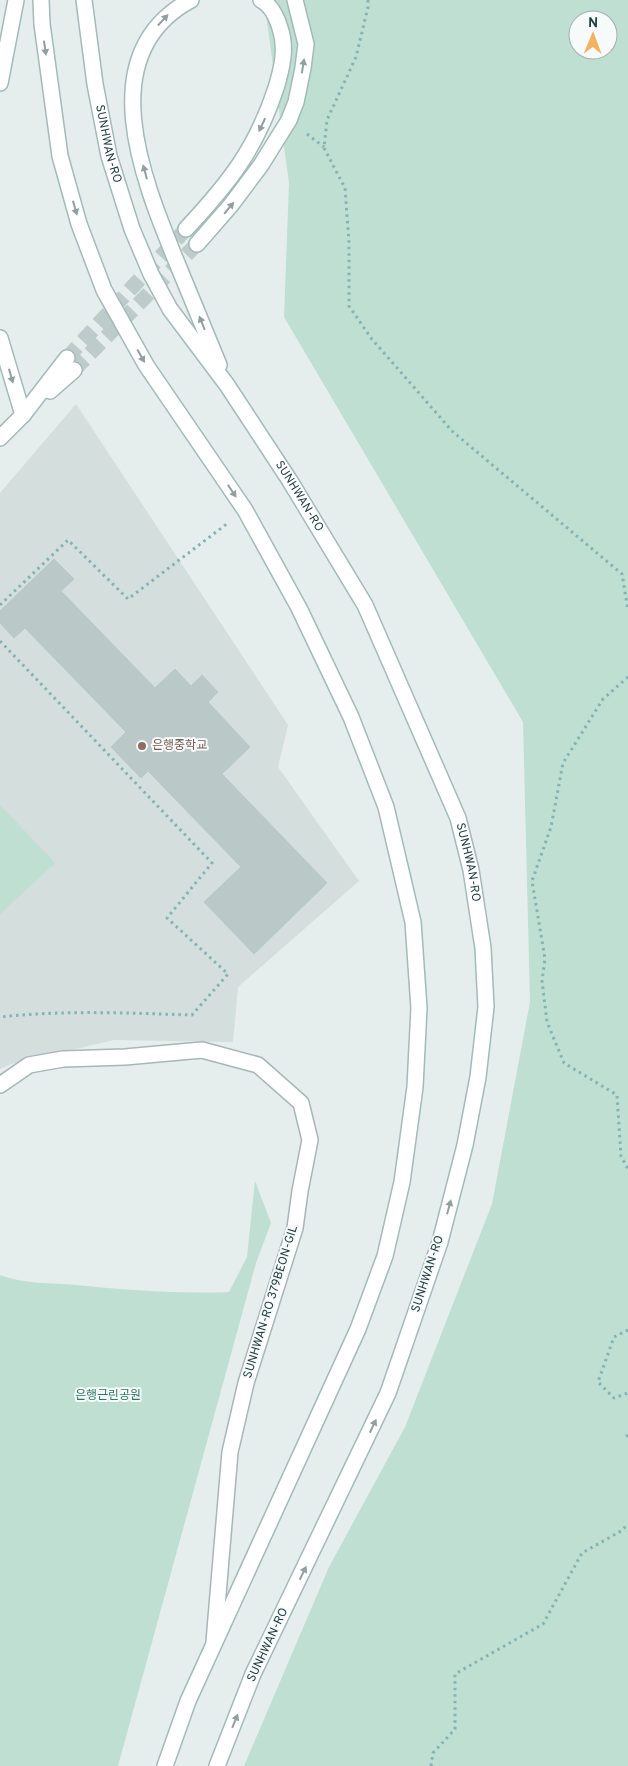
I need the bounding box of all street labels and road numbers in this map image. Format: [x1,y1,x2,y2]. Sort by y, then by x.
street label: SUNHWAN-RO [91,103,125,185]
street label: SUNHWAN-RO [271,458,327,535]
street label: SUNHWAN-RO [452,821,484,903]
street label: SUNHWAN-RO 379BEON-GIL [240,1223,302,1380]
street label: SUNHWAN-RO [408,1233,448,1315]
street label: SUNHWAN-RO [244,1605,292,1685]

